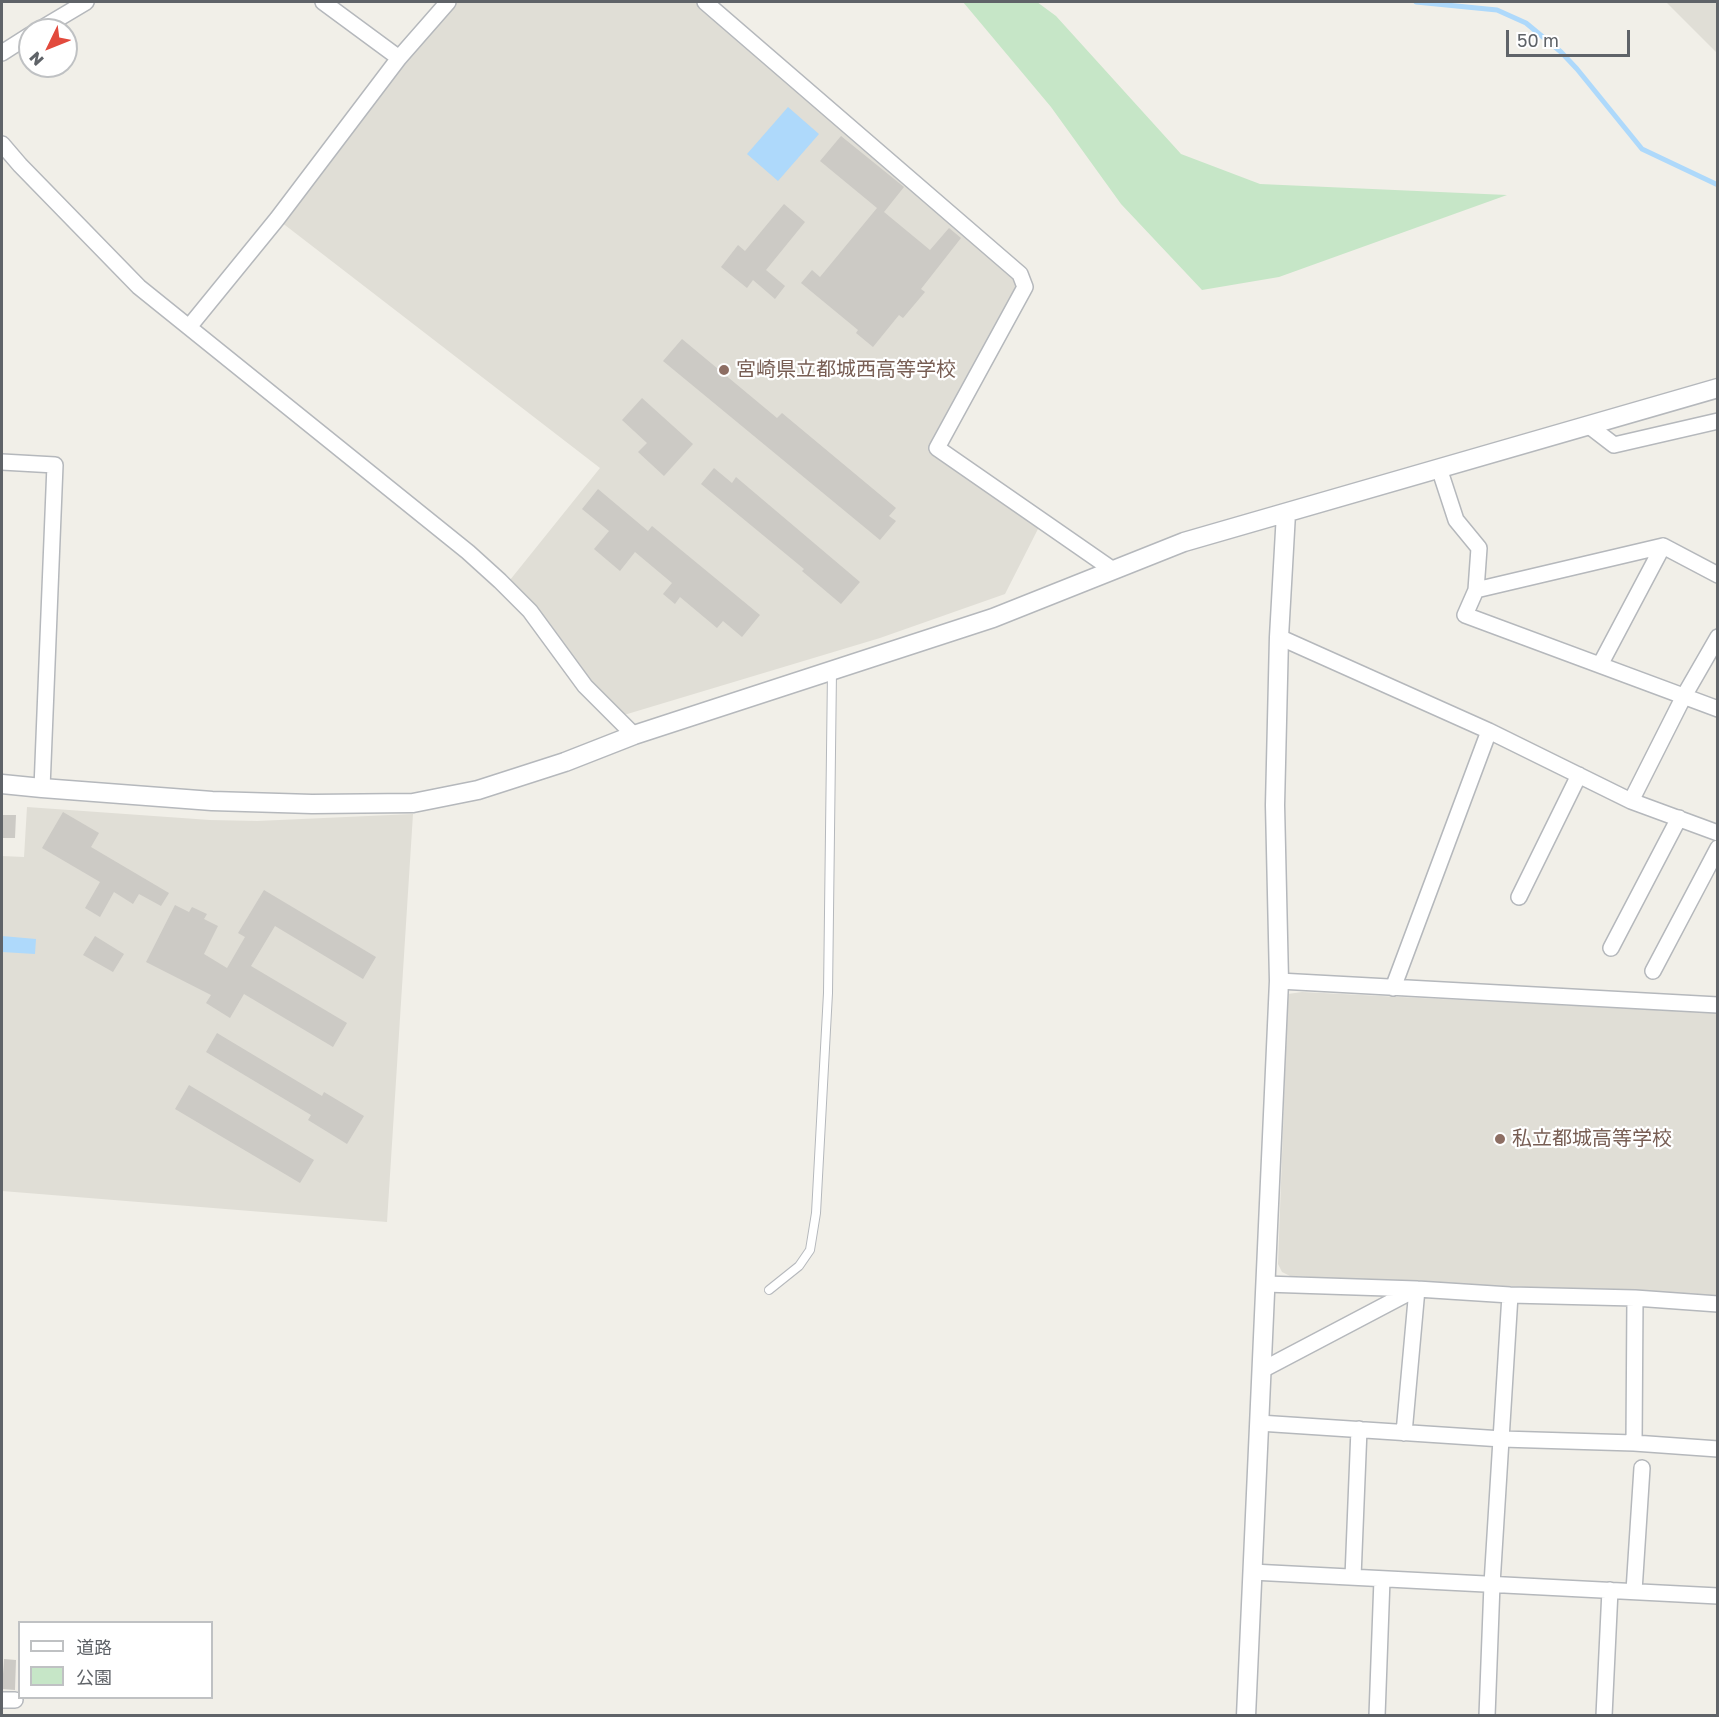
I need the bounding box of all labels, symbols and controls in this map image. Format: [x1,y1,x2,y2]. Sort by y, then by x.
north arrow [18,18,78,78]
scale bar [1509,18,1634,56]
text: 50 m [1517,29,1559,51]
text: N [25,48,48,70]
place label: 宮崎県立都城西高等学校 [736,358,956,382]
marker: 宮崎県立都城西高等学校 [717,363,731,377]
place label: 私立都城高等学校 [1512,1127,1672,1151]
marker: 私立都城高等学校 [1493,1132,1507,1146]
legend [18,1621,213,1699]
text: 道路 [76,1636,112,1658]
text: 公園 [76,1666,112,1688]

